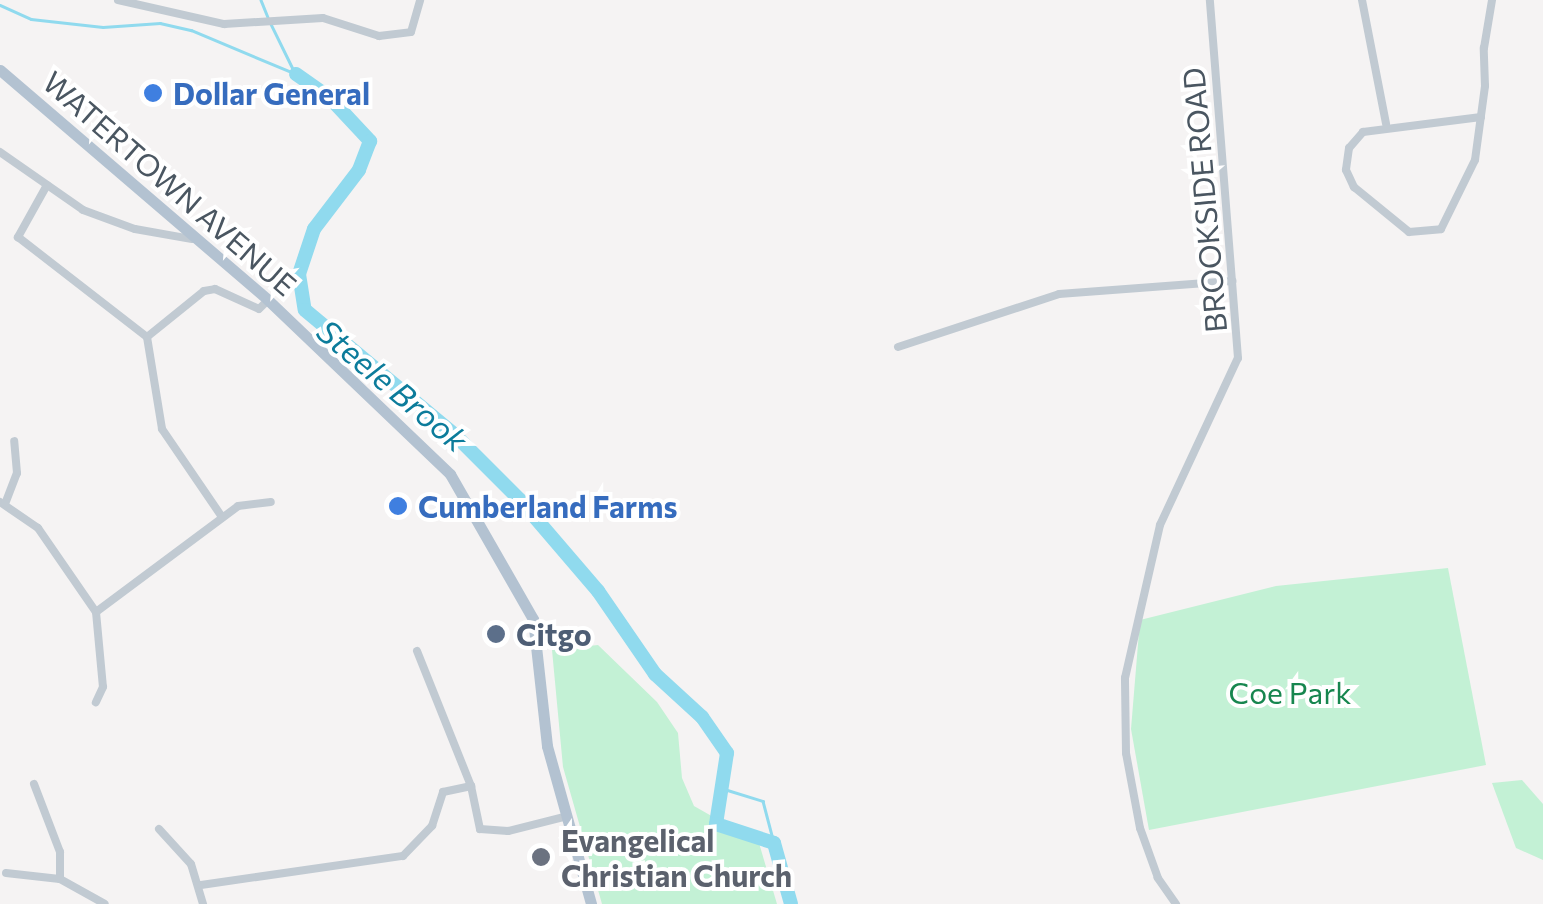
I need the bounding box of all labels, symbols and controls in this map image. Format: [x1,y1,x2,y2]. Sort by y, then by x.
street label: WATERTOWN AVENUE [36,63,304,303]
street label: BROOKSIDE ROAD [1174,66,1234,334]
place label: Dollar General [173,75,370,111]
marker: Dollar General [142,82,164,104]
water label: Steele Brook [310,311,476,459]
place label: Cumberland Farms [418,488,677,524]
marker: Cumberland Farms [387,495,409,517]
place label: Citgo [516,616,592,652]
marker: Citgo [485,623,507,645]
park label: Coe Park [1229,674,1351,710]
place label: Evangelical Christian Church [561,822,792,892]
marker: Evangelical Christian Church [530,846,552,868]

